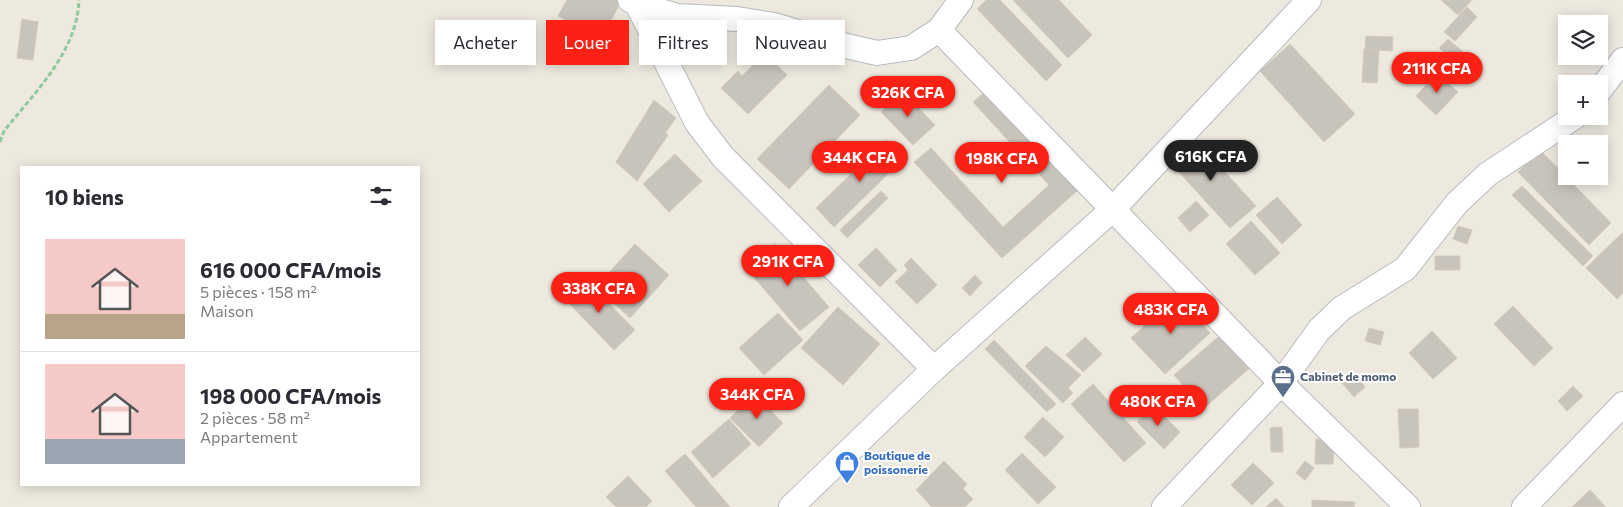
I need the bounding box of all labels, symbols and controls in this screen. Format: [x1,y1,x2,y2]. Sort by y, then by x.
map controls [1558,15,1608,185]
button: layers [1558,15,1608,65]
chip: Acheter [435,20,536,65]
chip: Louer [546,20,629,65]
chip: Filtres [639,20,727,65]
chip: Nouveau [737,20,845,65]
pin: 211K CFA [1385,52,1489,94]
text: 211K CFA [1403,58,1471,77]
button: + [1558,75,1608,125]
pin: 326K CFA [856,76,960,118]
text: 326K CFA [871,82,945,101]
button: − [1558,135,1608,185]
pin: 344K CFA [808,140,912,183]
pin: 616K CFA [1159,140,1263,182]
pin: 198K CFA [950,142,1054,184]
text: 616K CFA [1175,146,1247,165]
text: 344K CFA [823,147,897,166]
text: 198K CFA [966,148,1038,167]
icon: filters [367,182,395,210]
text: 10 biens [45,184,124,209]
pin: 291K CFA [736,244,840,287]
text: 291K CFA [752,251,824,270]
text: 616 000 CFA/mois [200,257,381,282]
icon: home [85,259,145,319]
pin: 338K CFA [547,272,651,314]
text: 338K CFA [562,278,636,297]
text: 5 pièces · 158 m² [200,282,317,301]
pin: 483K CFA [1119,292,1223,335]
text: 483K CFA [1134,299,1208,318]
text: Maison [200,301,254,320]
office icon: Cabinet de momo [1270,364,1296,398]
place label: Cabinet de momo [1300,369,1396,383]
pin: 344K CFA [705,378,809,420]
text: 198 000 CFA/mois [200,383,381,408]
icon: home [85,384,145,444]
text: 344K CFA [720,384,794,403]
pin: 480K CFA [1106,384,1210,427]
text: 480K CFA [1120,391,1196,410]
text: 2 pièces · 58 m² [200,408,310,427]
text: Appartement [200,427,298,446]
place label: Boutique de poissonerie [864,448,930,476]
shop icon: Boutique de poissonerie [834,450,860,484]

